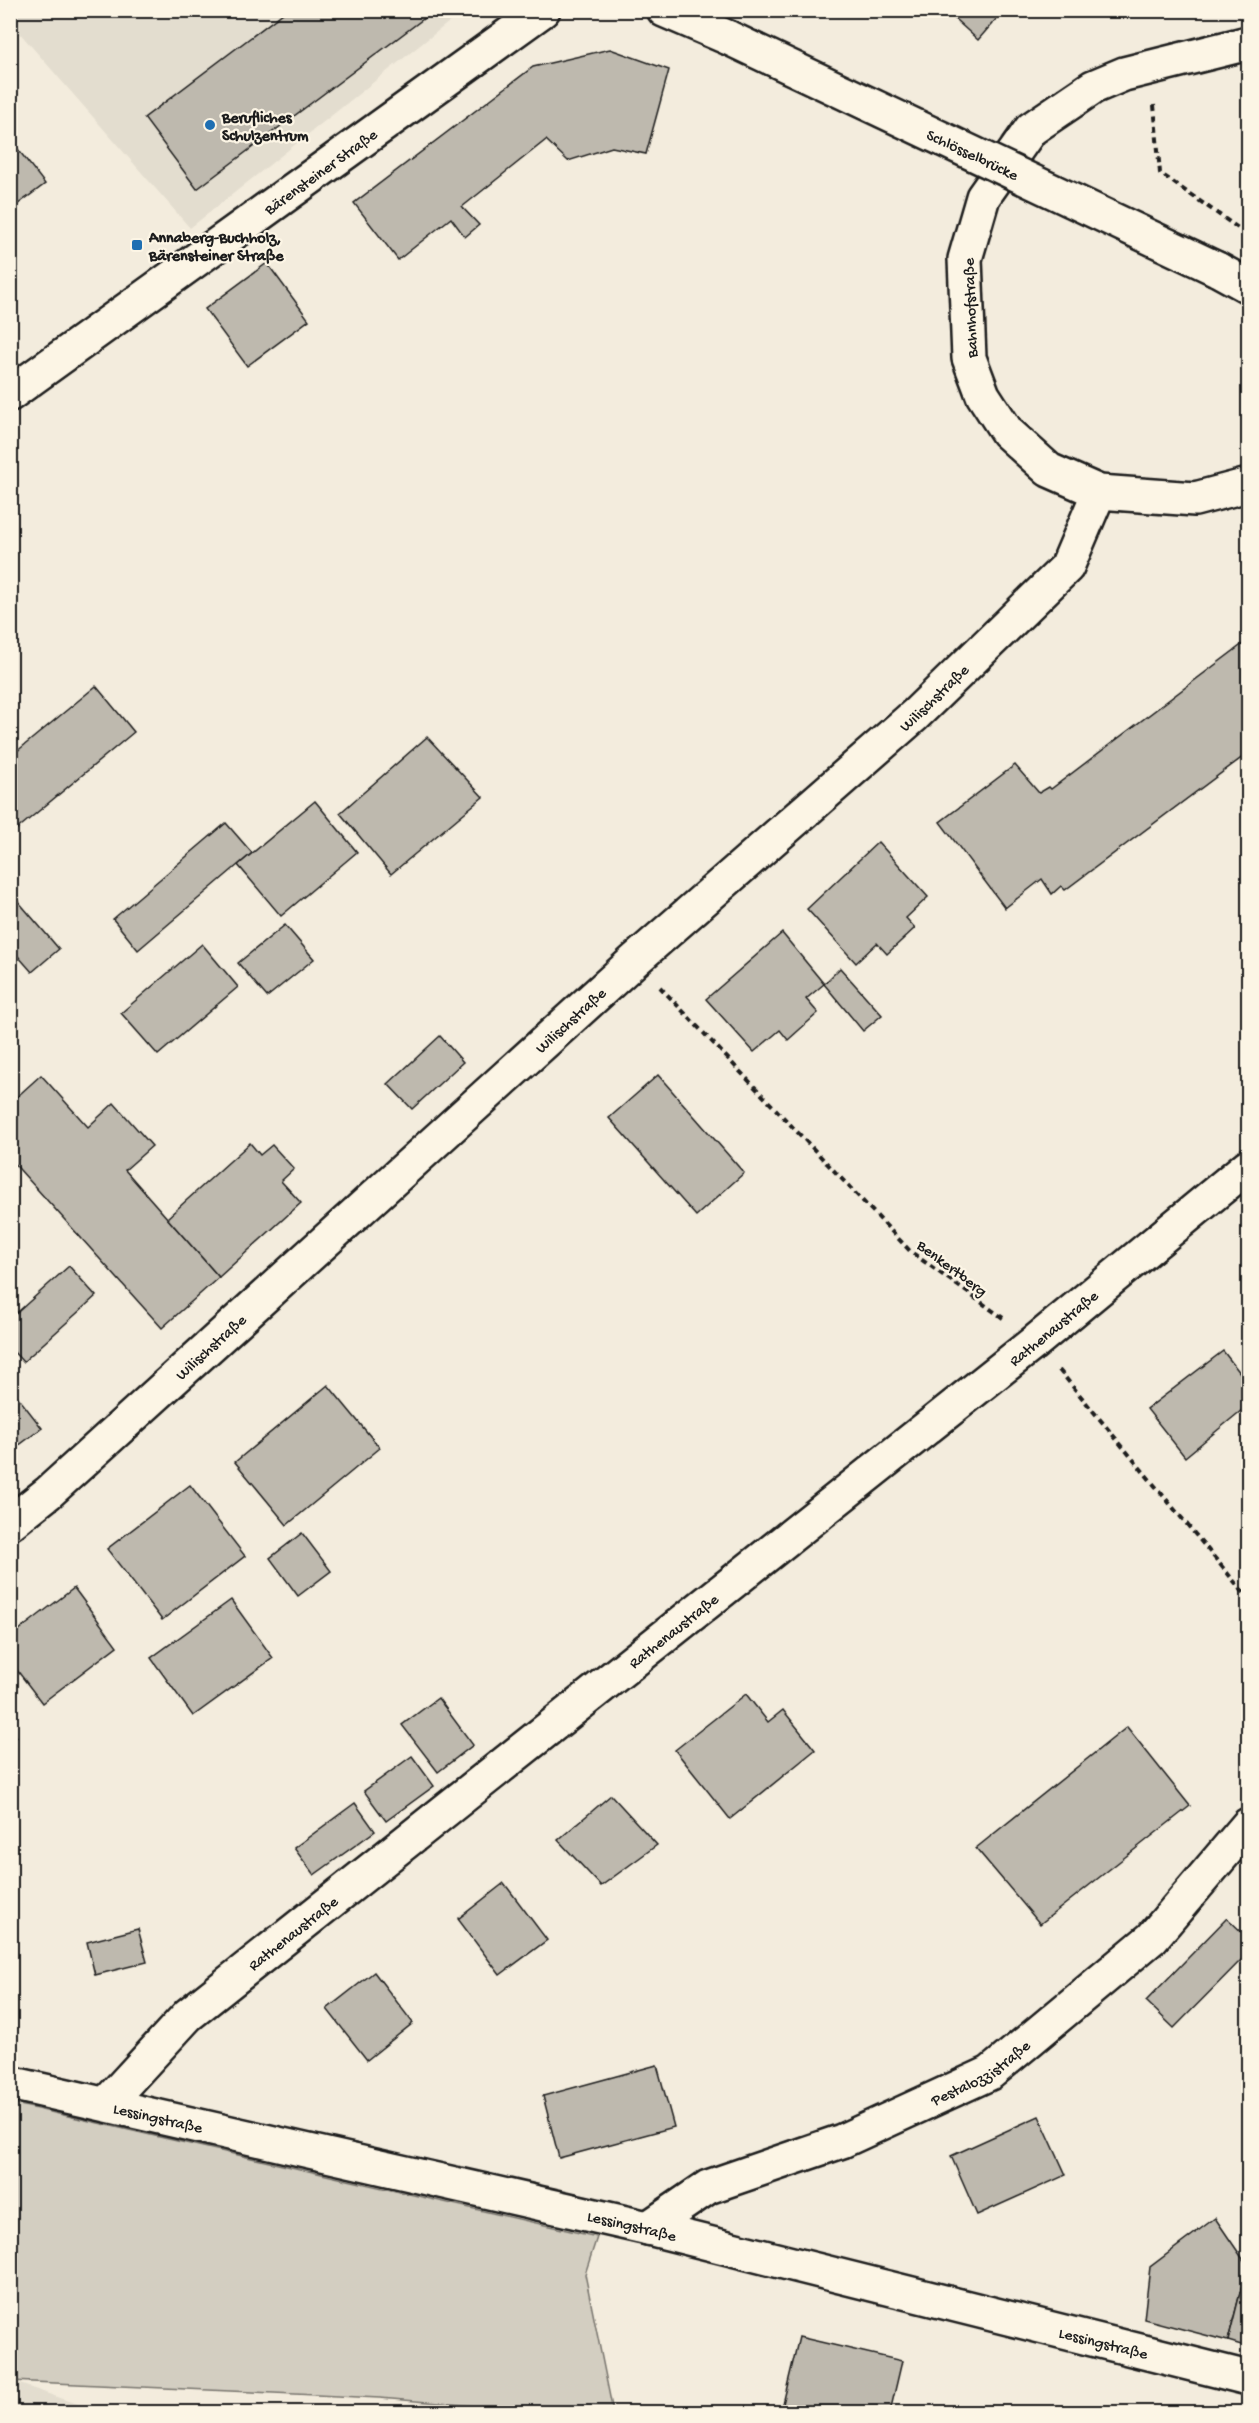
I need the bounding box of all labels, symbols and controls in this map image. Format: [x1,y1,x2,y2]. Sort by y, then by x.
place label: Berufliches Schulzentrum [221,110,309,147]
marker: Berufliches Schulzentrum [203,118,217,132]
street label: Bärensteiner Straße [261,126,383,221]
street label: Schlösselbrücke [923,127,1021,187]
place label: Annaberg-Buchholz, Bärensteiner Straße [148,230,284,267]
marker: Annaberg-Buchholz, Bärensteiner Straße [130,238,144,252]
street label: Bahnhofstraße [961,257,984,359]
street label: Wilischstraße [897,661,975,737]
street label: Wilischstraße [533,985,612,1059]
street label: Benkertberg [911,1237,990,1302]
street label: Rathenaustraße [1006,1287,1104,1372]
street label: Wilischstraße [173,1311,252,1386]
street label: Rathenaustraße [626,1591,724,1674]
street label: Rathenaustraße [245,1893,344,1977]
street label: Pestalozzistraße [928,2037,1036,2112]
street label: Lessingstraße [111,2101,205,2140]
street label: Lessingstraße [585,2208,679,2248]
street label: Lessingstraße [1056,2325,1150,2366]

